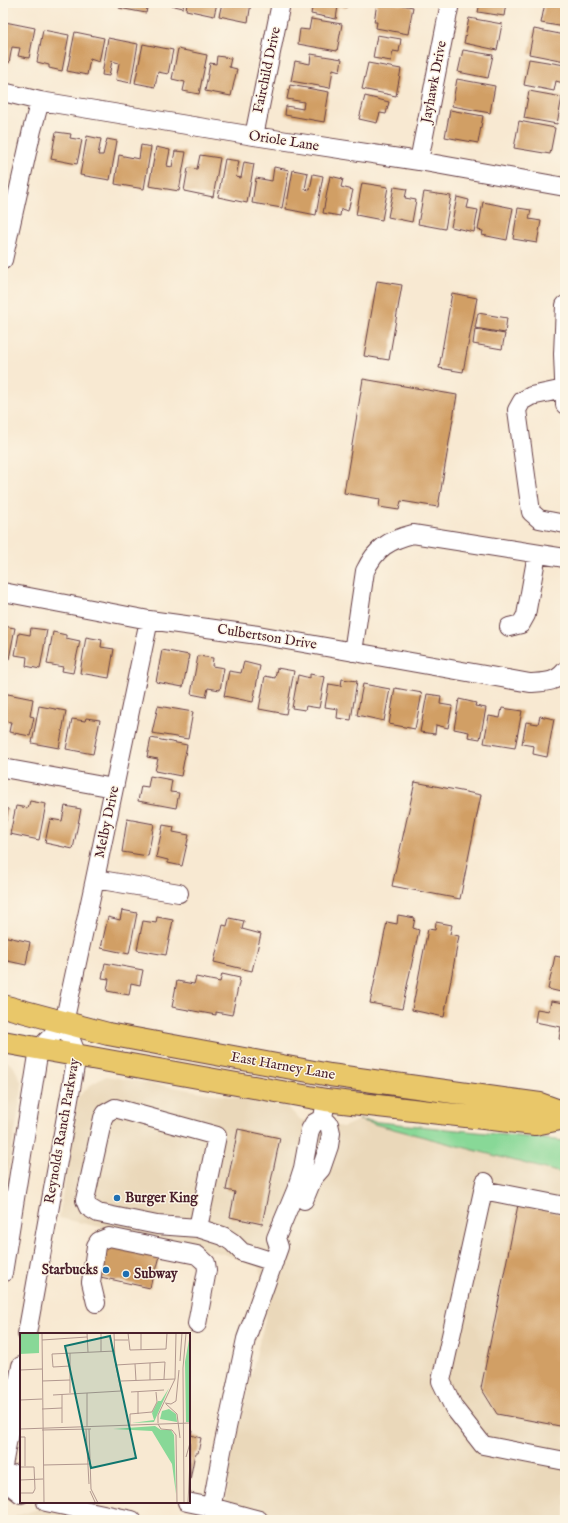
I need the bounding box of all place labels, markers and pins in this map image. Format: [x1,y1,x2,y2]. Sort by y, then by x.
place label: Burger King [125,1189,199,1207]
marker: Burger King [112,1193,122,1203]
place label: Starbucks [42,1261,98,1279]
marker: Starbucks [101,1265,111,1275]
place label: Subway [134,1265,179,1283]
marker: Subway [121,1269,131,1279]

